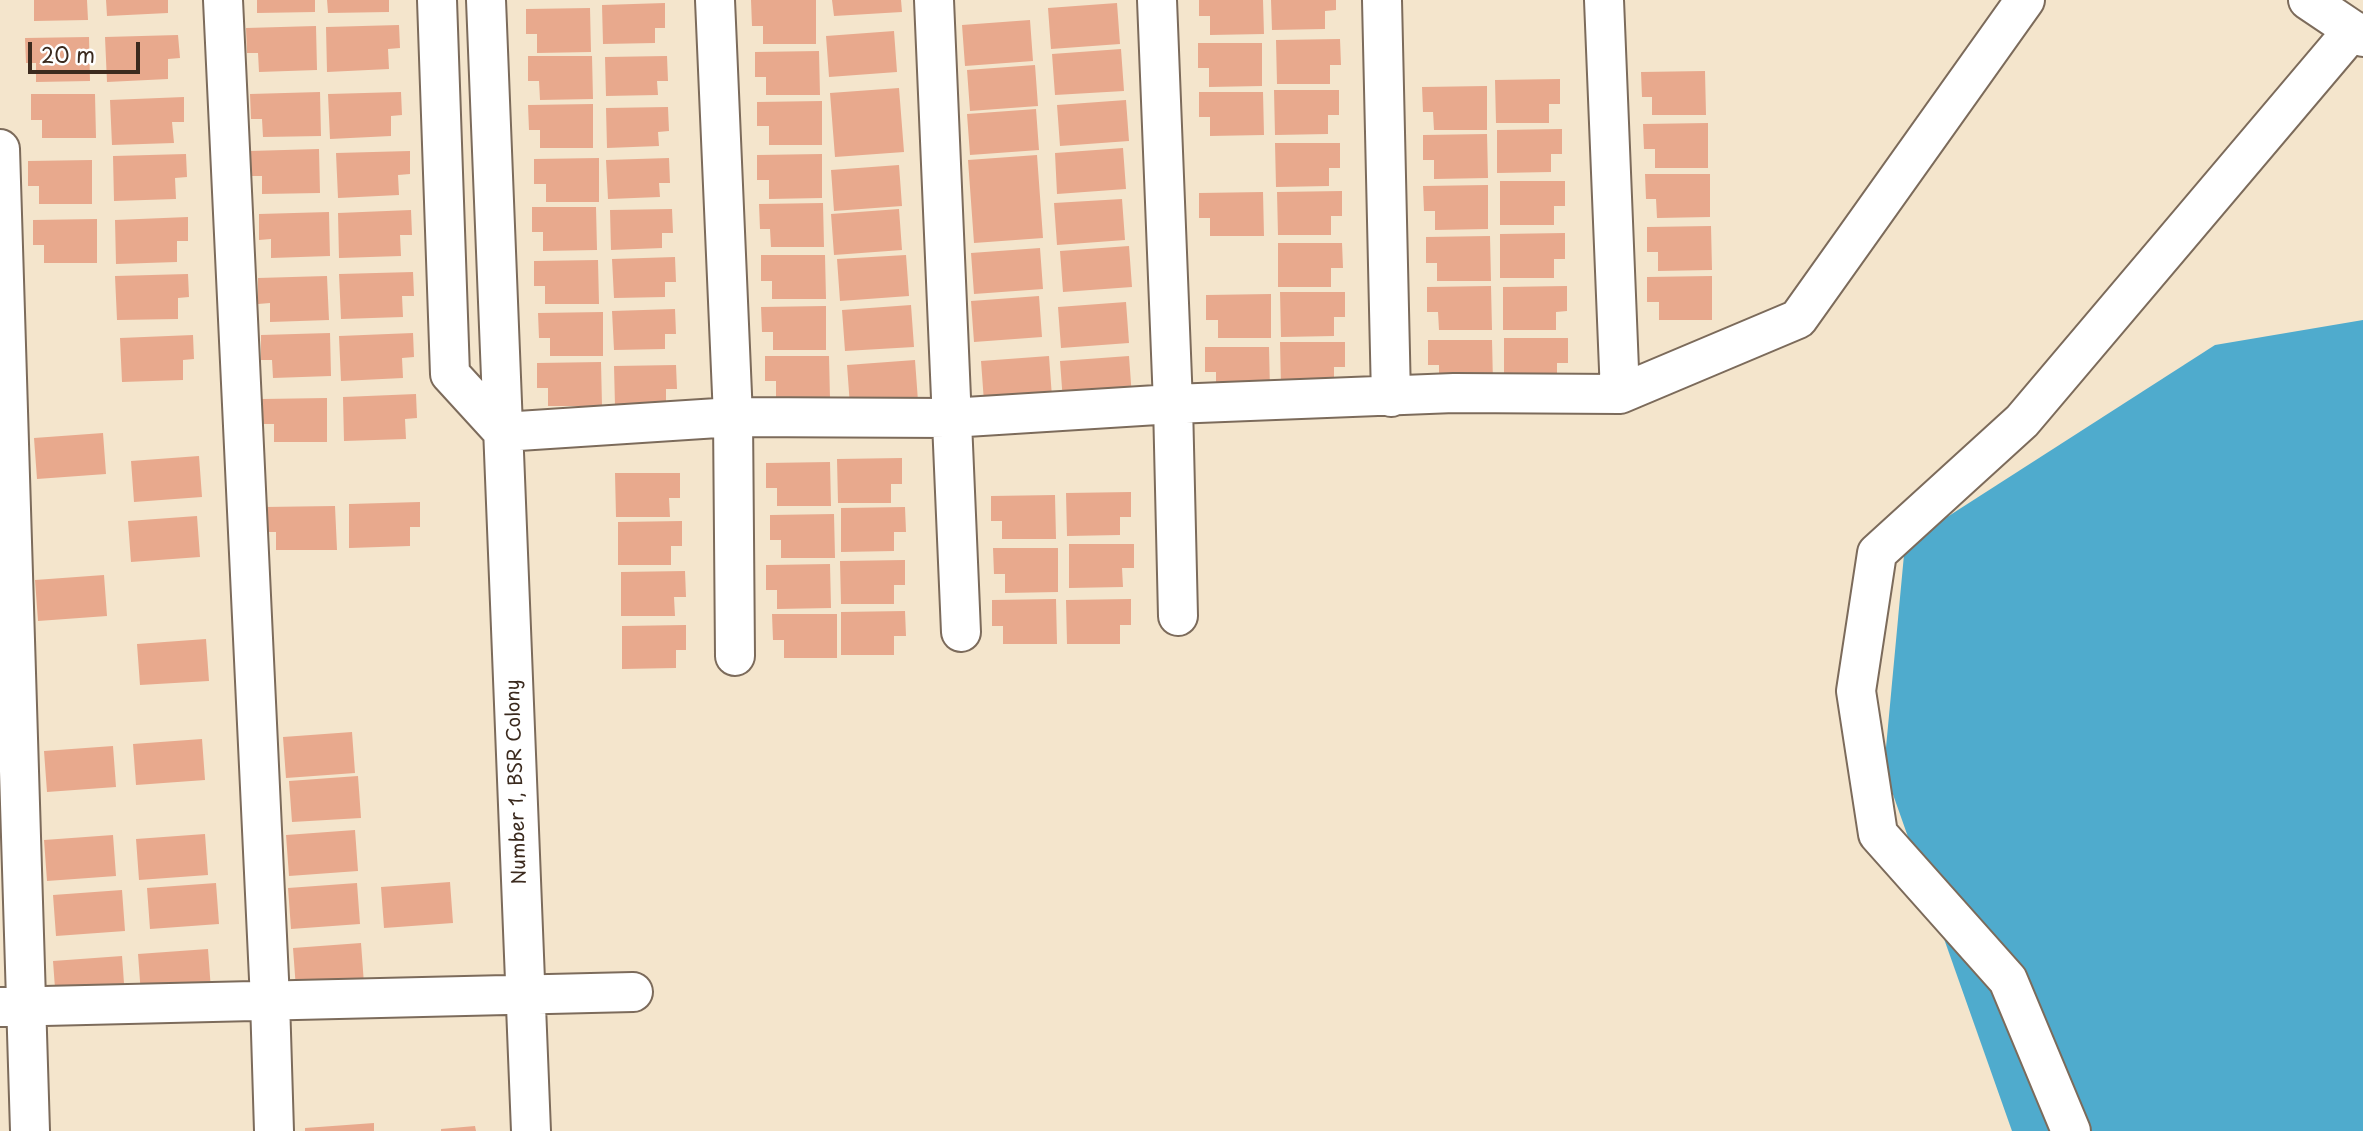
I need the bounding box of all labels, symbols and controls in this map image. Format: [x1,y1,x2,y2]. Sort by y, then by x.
scale bar [32,28,144,72]
text: 20 m [41,38,95,70]
street label: Number 1, BSR Colony [502,679,532,885]

